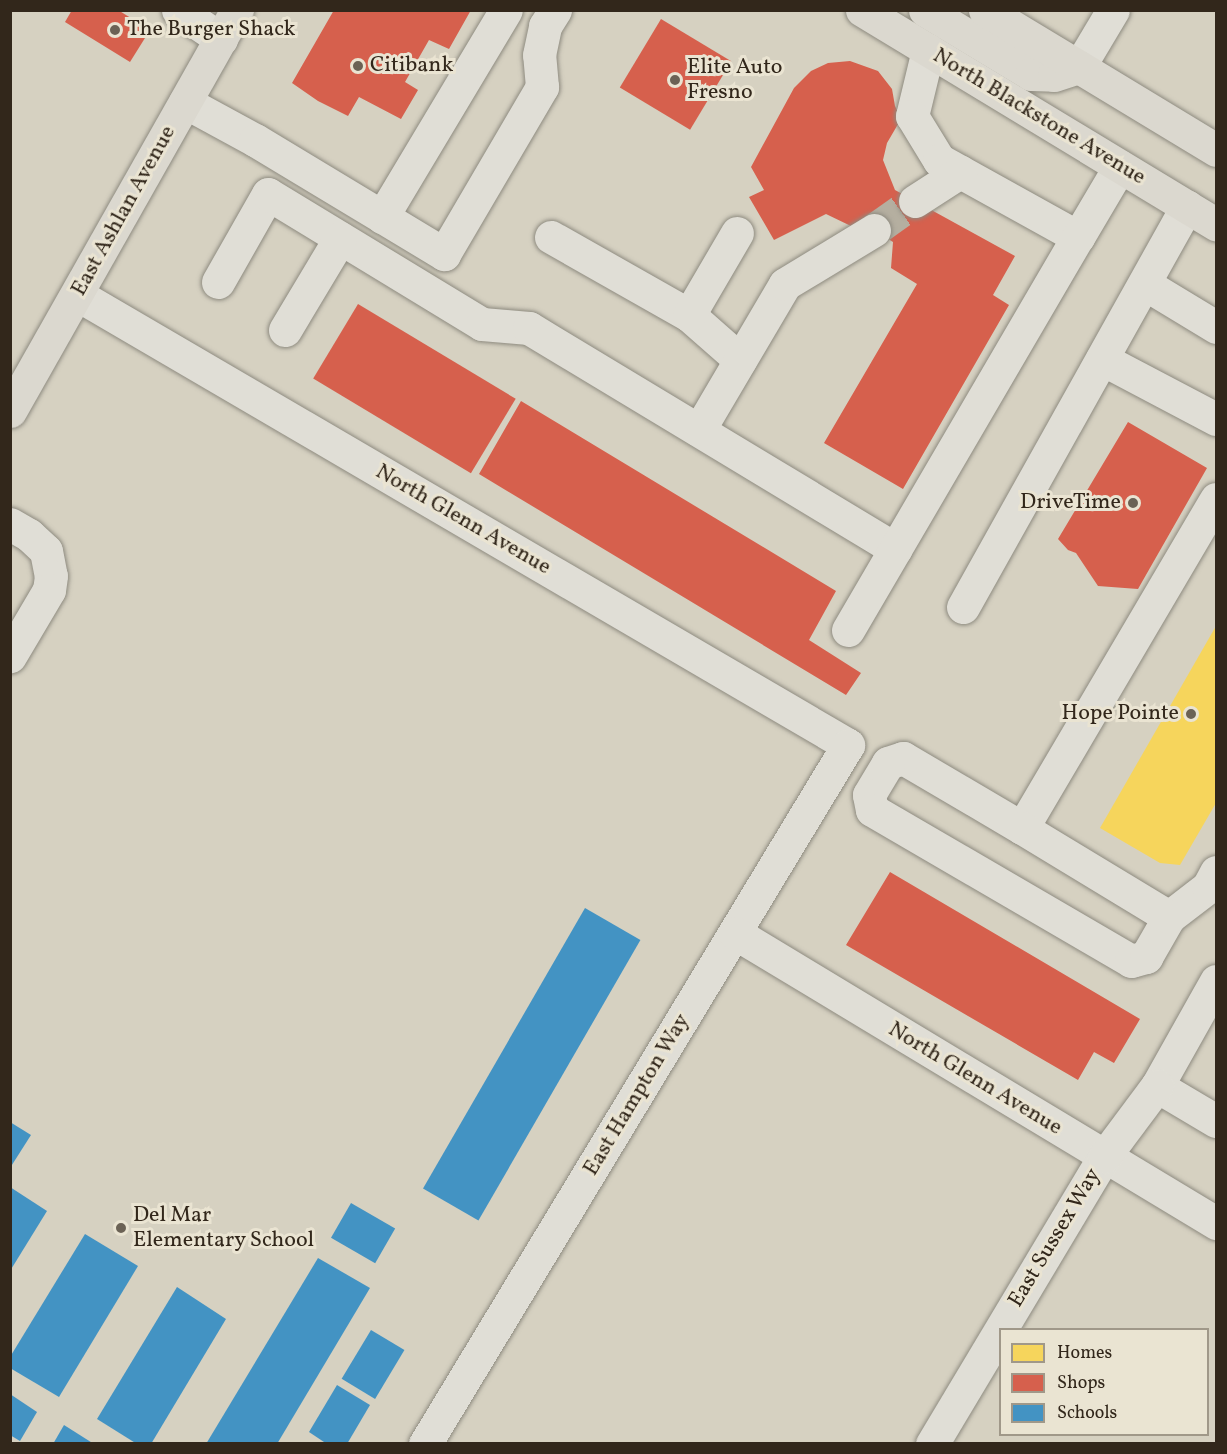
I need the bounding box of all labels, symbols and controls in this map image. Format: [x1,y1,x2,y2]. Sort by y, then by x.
place label: The Burger Shack [127,17,295,43]
marker: The Burger Shack [108,23,122,37]
street label: North Blackstone Avenue [928,43,1150,191]
place label: Citibank [370,53,453,79]
place label: Elite Auto Fresno [687,54,782,106]
marker: Citibank [351,59,365,73]
marker: Elite Auto Fresno [668,73,682,87]
street label: East Ashlan Avenue [66,121,182,301]
street label: North Glenn Avenue [371,459,555,581]
place label: DriveTime [1020,490,1121,516]
marker: DriveTime [1126,496,1140,510]
place label: Hope Pointe [1062,701,1179,727]
marker: Hope Pointe [1184,707,1198,721]
street label: East Hampton Way [578,1009,696,1181]
street label: North Glenn Avenue [883,1017,1067,1141]
street label: East Sussex Way [1003,1163,1107,1313]
place label: Del Mar Elementary School [133,1202,315,1254]
marker: Del Mar Elementary School [114,1221,128,1235]
legend [999,1328,1209,1436]
text: Homes [1057,1341,1112,1366]
text: Shops [1057,1371,1105,1396]
text: Schools [1057,1401,1117,1426]

